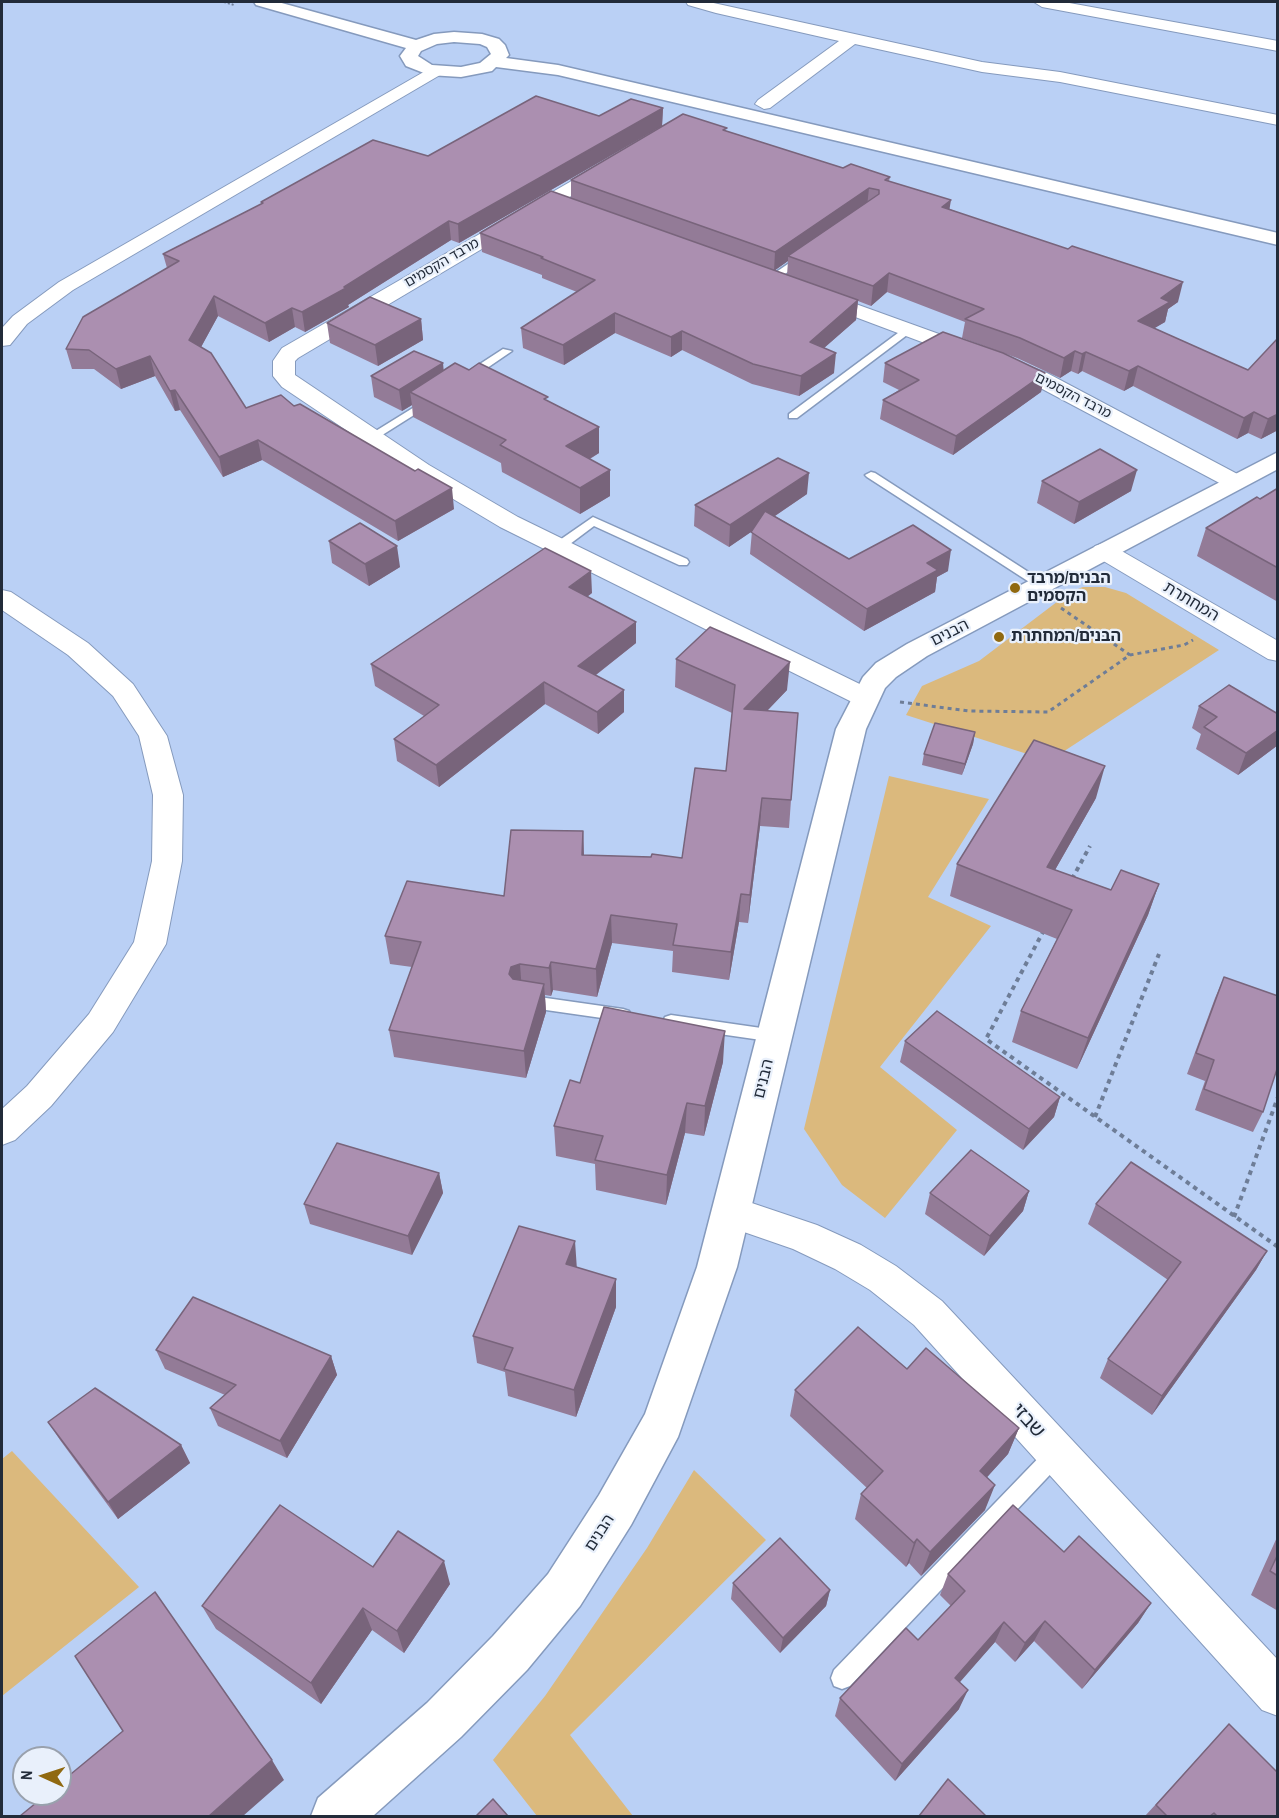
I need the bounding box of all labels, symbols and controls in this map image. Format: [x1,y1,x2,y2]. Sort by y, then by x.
street label: מרבד הקסמים [402,235,482,291]
street label: מרבד הקסמים [1032,370,1114,422]
place label: הבנים/מרבד הקסמים [1027,569,1111,607]
street label: המחתרת [1160,578,1222,626]
marker: הבנים/מרבד הקסמים [1008,581,1022,595]
street label: הבנים [928,615,972,651]
place label: הבנים/המחתרת [1011,627,1121,647]
marker: הבנים/המחתרת [992,630,1006,644]
street label: הבנים [750,1057,778,1101]
street label: שבזי [1006,1399,1050,1443]
street label: הבנים [581,1511,619,1555]
north arrow [12,1746,72,1806]
text: N [15,1770,37,1780]

